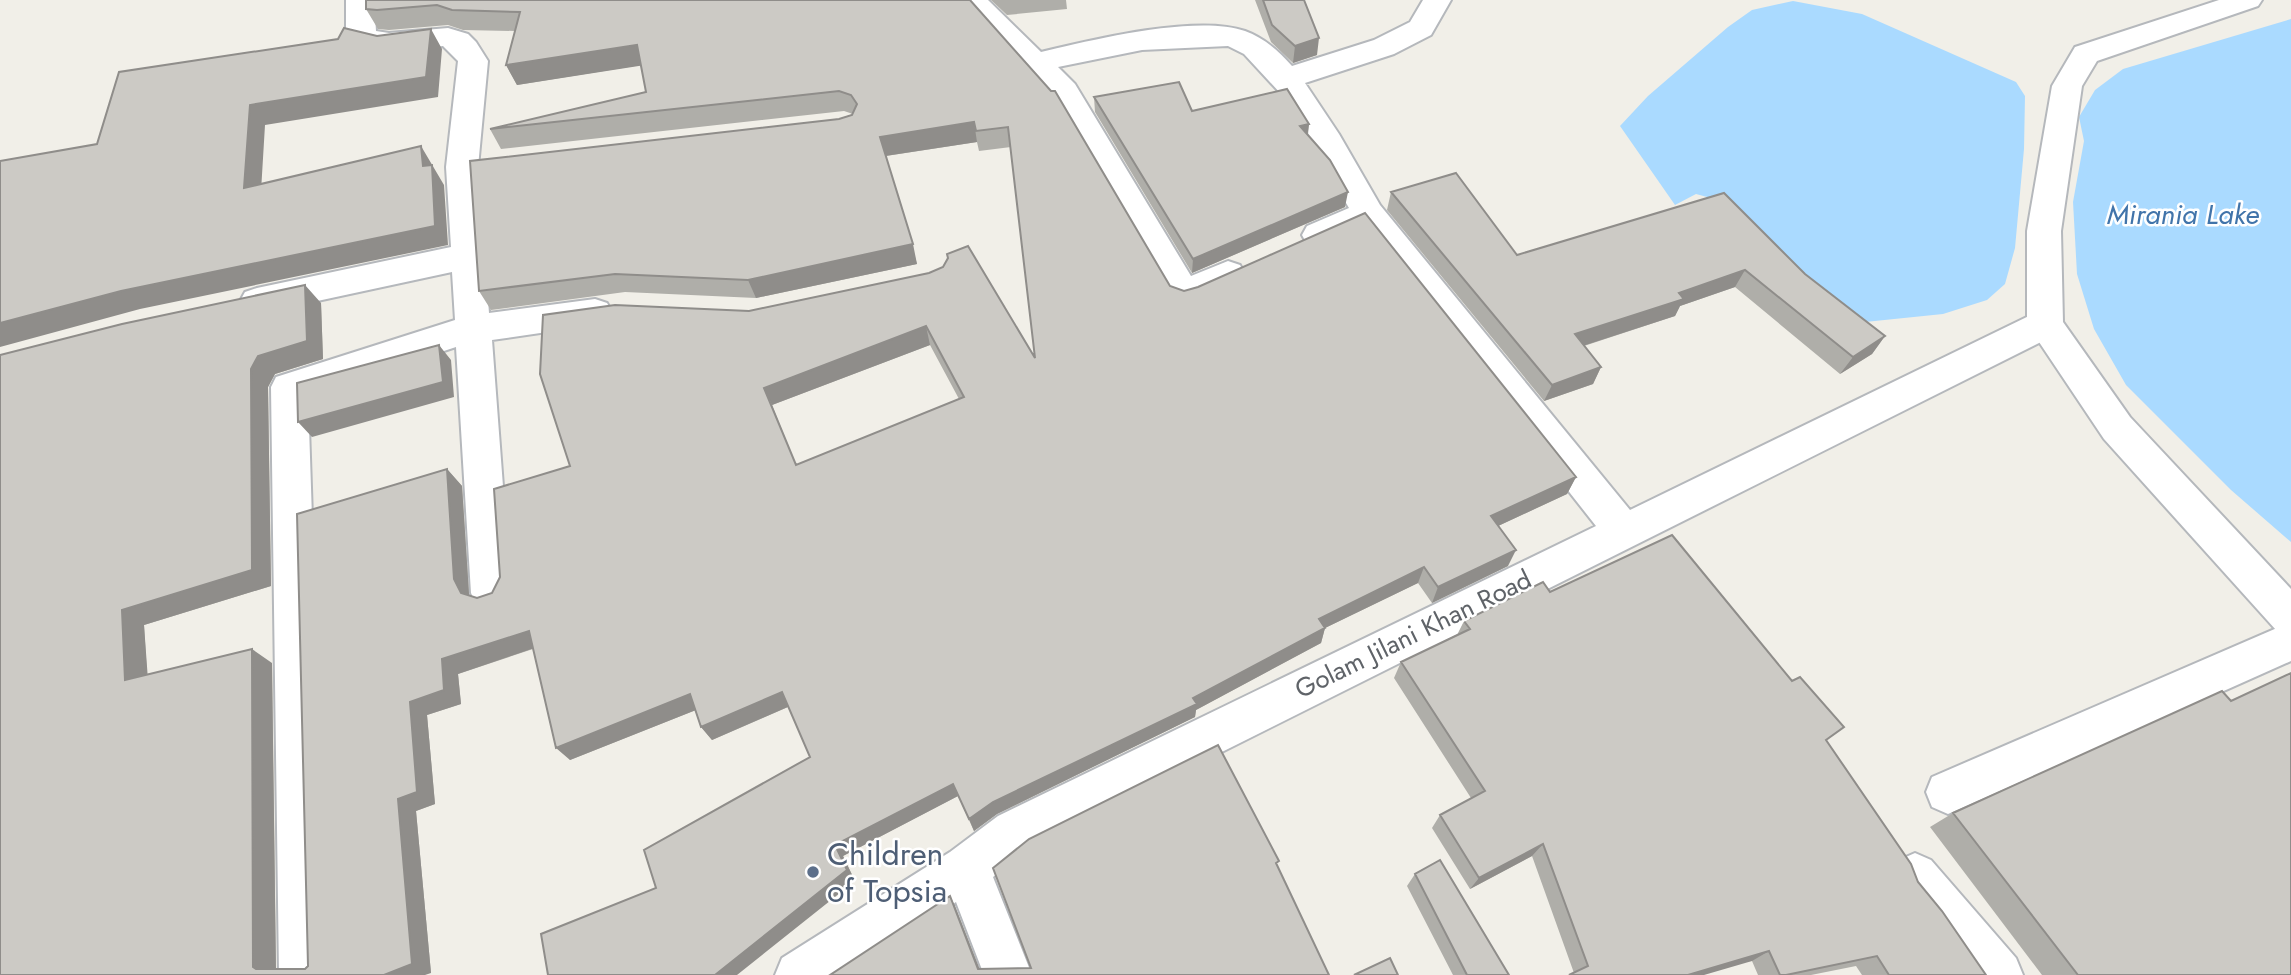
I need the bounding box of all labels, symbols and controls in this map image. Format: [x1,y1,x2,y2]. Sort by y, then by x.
water label: Mirania Lake [2107,194,2259,235]
street label: Golam Jilani Khan Road [1288,560,1538,708]
place label: Children of Topsia [827,831,947,914]
marker: Children of Topsia [805,864,821,880]

